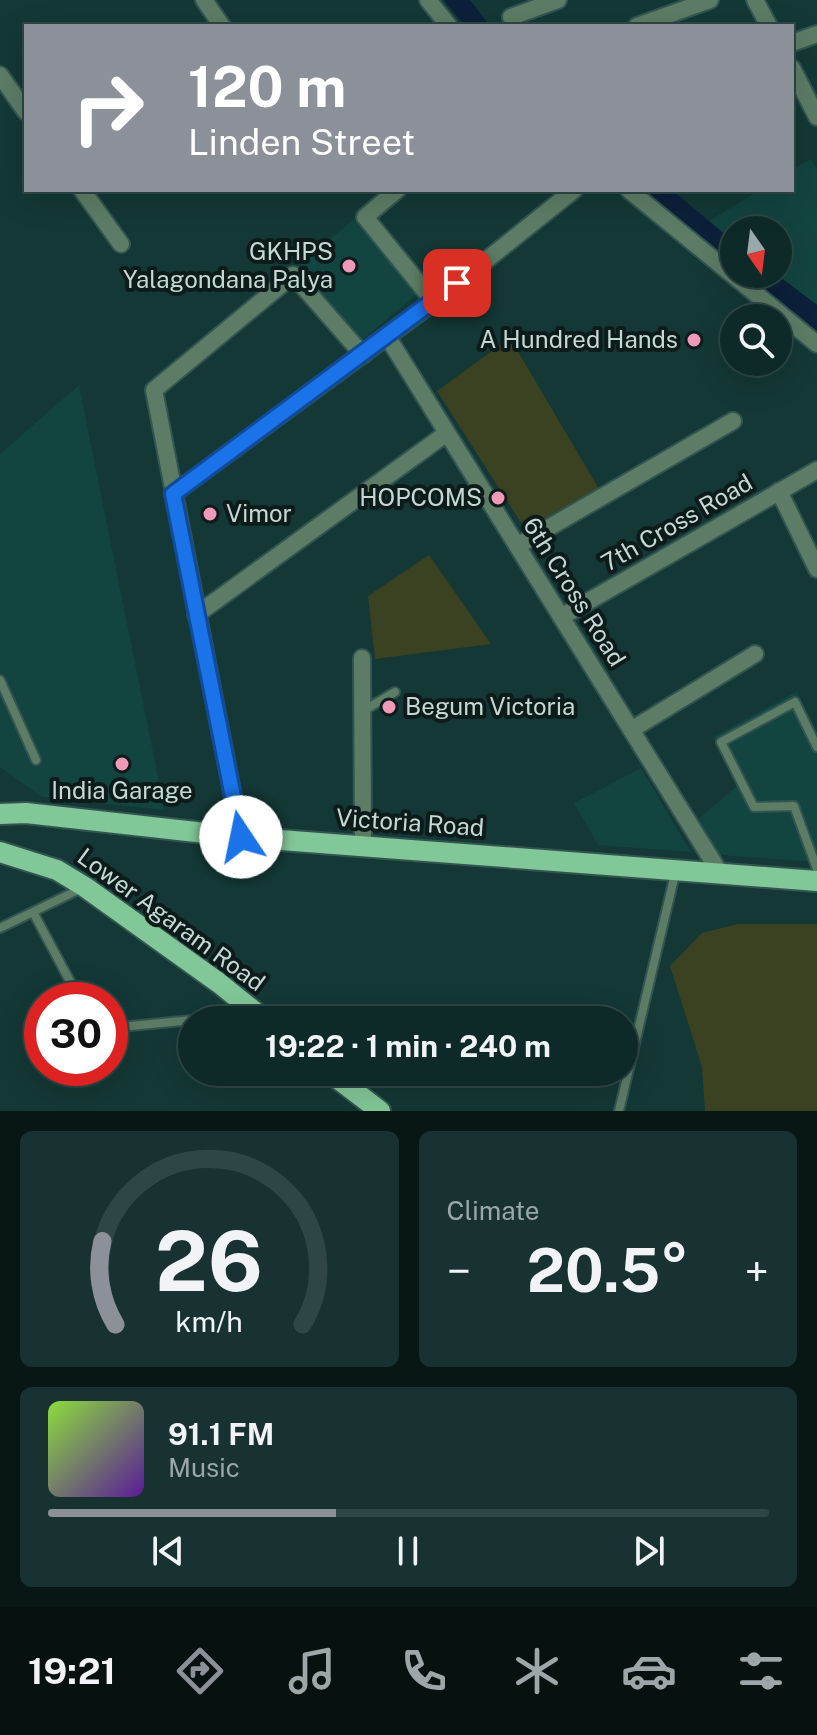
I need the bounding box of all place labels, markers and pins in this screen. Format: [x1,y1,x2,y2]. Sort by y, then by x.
place label: GKHPS Yalagondana Palya [123,237,333,293]
pin [423,249,491,317]
marker: GKHPS Yalagondana Palya [340,257,358,275]
place label: A Hundred Hands [480,325,678,353]
marker: A Hundred Hands [685,331,703,349]
place label: HOPCOMS [359,483,482,511]
marker: HOPCOMS [489,489,507,507]
place label: Vimor [226,499,292,527]
marker: Vimor [201,505,219,523]
place label: Begum Victoria [405,692,575,720]
marker: Begum Victoria [380,698,398,716]
marker: India Garage [113,755,131,773]
place label: India Garage [51,776,193,804]

